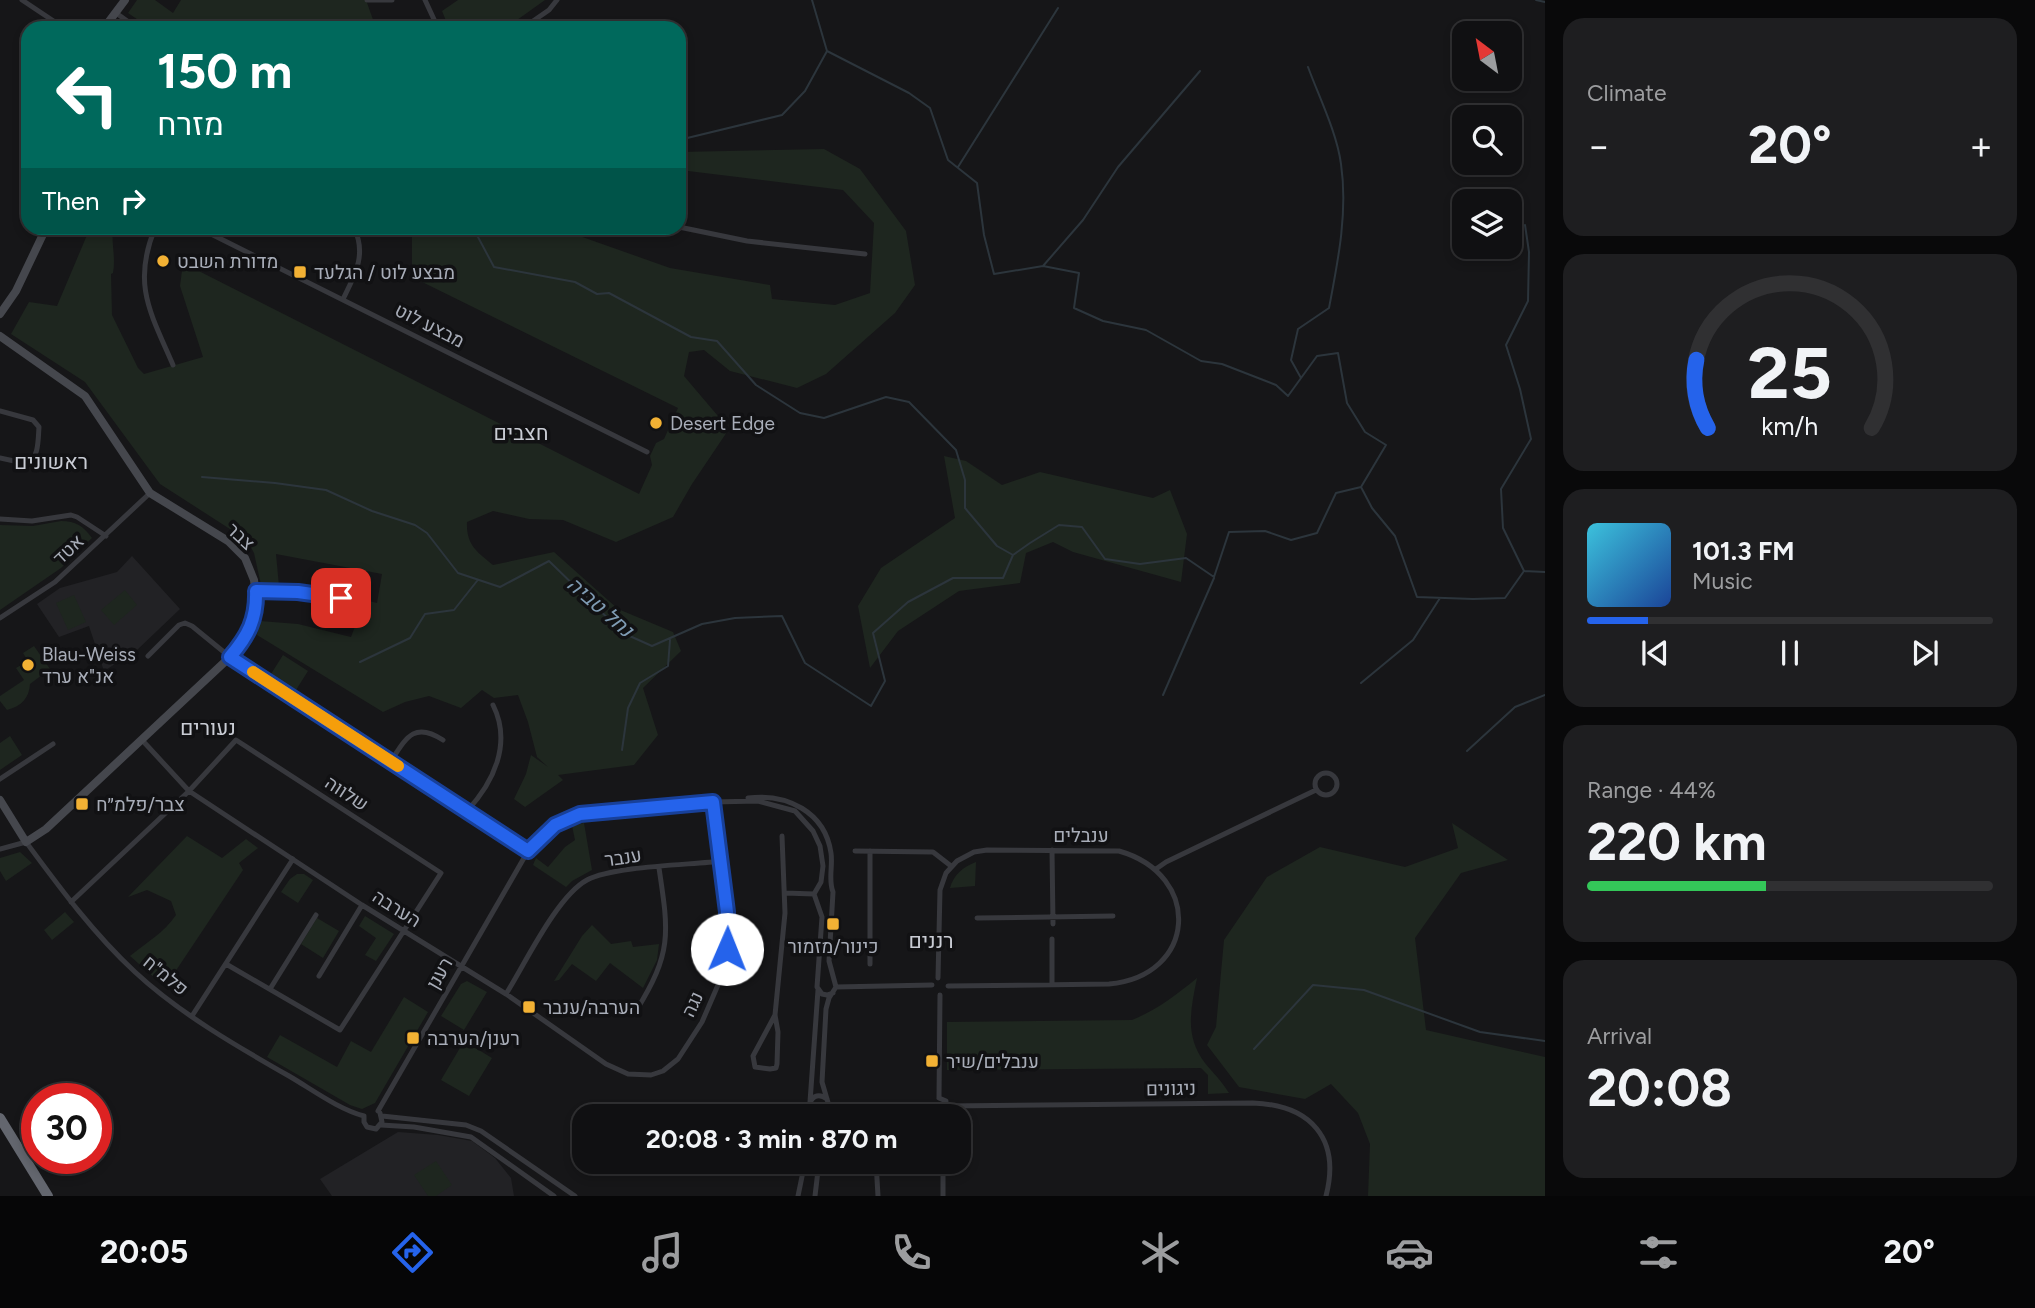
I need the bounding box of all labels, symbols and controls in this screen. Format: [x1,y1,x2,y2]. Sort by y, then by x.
north arrow [1452,21,1522,91]
map controls [1452,21,1522,259]
text: 150 m [157,41,292,100]
icon: left [42,49,133,140]
text: Climate [1587,79,1666,107]
text: מזרח [157,105,224,143]
button: search [1452,105,1522,175]
text: 20° [1748,114,1832,176]
text: − [1587,123,1611,169]
text: + [1969,123,1993,169]
icon: right [114,182,152,220]
text: Then [42,185,100,217]
button: layers [1452,189,1522,259]
place label: מדורת השבט [177,250,278,273]
marker: מדורת השבט [155,253,171,269]
place label: מבצע לוט / הגלעד [314,261,455,284]
marker: מבצע לוט / הגלעד [292,264,308,280]
street label: מבצע לוט [391,298,469,353]
text: 25 [1748,330,1832,417]
text: km/h [1761,411,1819,441]
place label: Desert Edge [670,412,775,435]
marker: Desert Edge [648,415,664,431]
district label: חצבים [494,420,548,445]
district label: ראשונים [14,449,88,474]
street label: צבר [222,518,259,555]
street label: אטד [48,529,89,569]
text: 101.3 FM [1692,535,1795,567]
text: Music [1692,567,1753,595]
pin [311,568,371,628]
water label: נחל טביה [562,571,639,643]
icon: arrive [322,579,360,617]
icon: previous [1636,634,1674,672]
icon: pause [1771,634,1809,672]
icon: next [1906,634,1944,672]
place label: Blau-Weiss אנ"א ערד [42,643,136,688]
marker: Blau-Weiss אנ"א ערד [20,657,36,673]
district label: נעורים [180,715,236,740]
street label: שלווה [321,771,373,816]
text: Range · 44% [1587,776,1716,804]
place label: צבר/פלמ״ח [96,793,185,816]
marker: צבר/פלמ״ח [74,796,90,812]
text: 220 km [1587,811,1767,873]
street label: ענבלים [1053,824,1109,847]
street label: ענבר [603,844,643,871]
street label: הערבה [368,885,425,932]
position arrow [690,912,764,986]
marker: כינור/מזמור [825,916,841,932]
district label: רננים [908,928,954,953]
place label: כינור/מזמור [788,935,878,958]
street label: פלמ"ח [138,950,193,1000]
street label: רענן [421,953,458,993]
street label: נגה [677,988,708,1021]
place label: הערבה/ענבר [543,996,640,1019]
marker: הערבה/ענבר [521,999,537,1015]
text: Arrival [1587,1022,1652,1050]
place label: רענן/הערבה [427,1027,520,1050]
marker: רענן/הערבה [405,1030,421,1046]
place label: ענבלים/שיר [946,1050,1039,1073]
marker: ענבלים/שיר [924,1053,940,1069]
text: 20:08 [1587,1057,1732,1119]
street label: ניגונים [1146,1077,1196,1100]
speed limit sign: 30 [21,1083,112,1174]
text: 20:08 · 3 min · 870 m [646,1123,897,1155]
icon: directions [388,1228,437,1277]
icon: music [638,1228,687,1277]
icon: phone [887,1228,936,1277]
icon: climate [1136,1228,1185,1277]
icon: car [1385,1228,1434,1277]
icon: filters [1634,1228,1683,1277]
text: 20:05 [100,1233,188,1271]
text: 20° [1884,1233,1935,1271]

